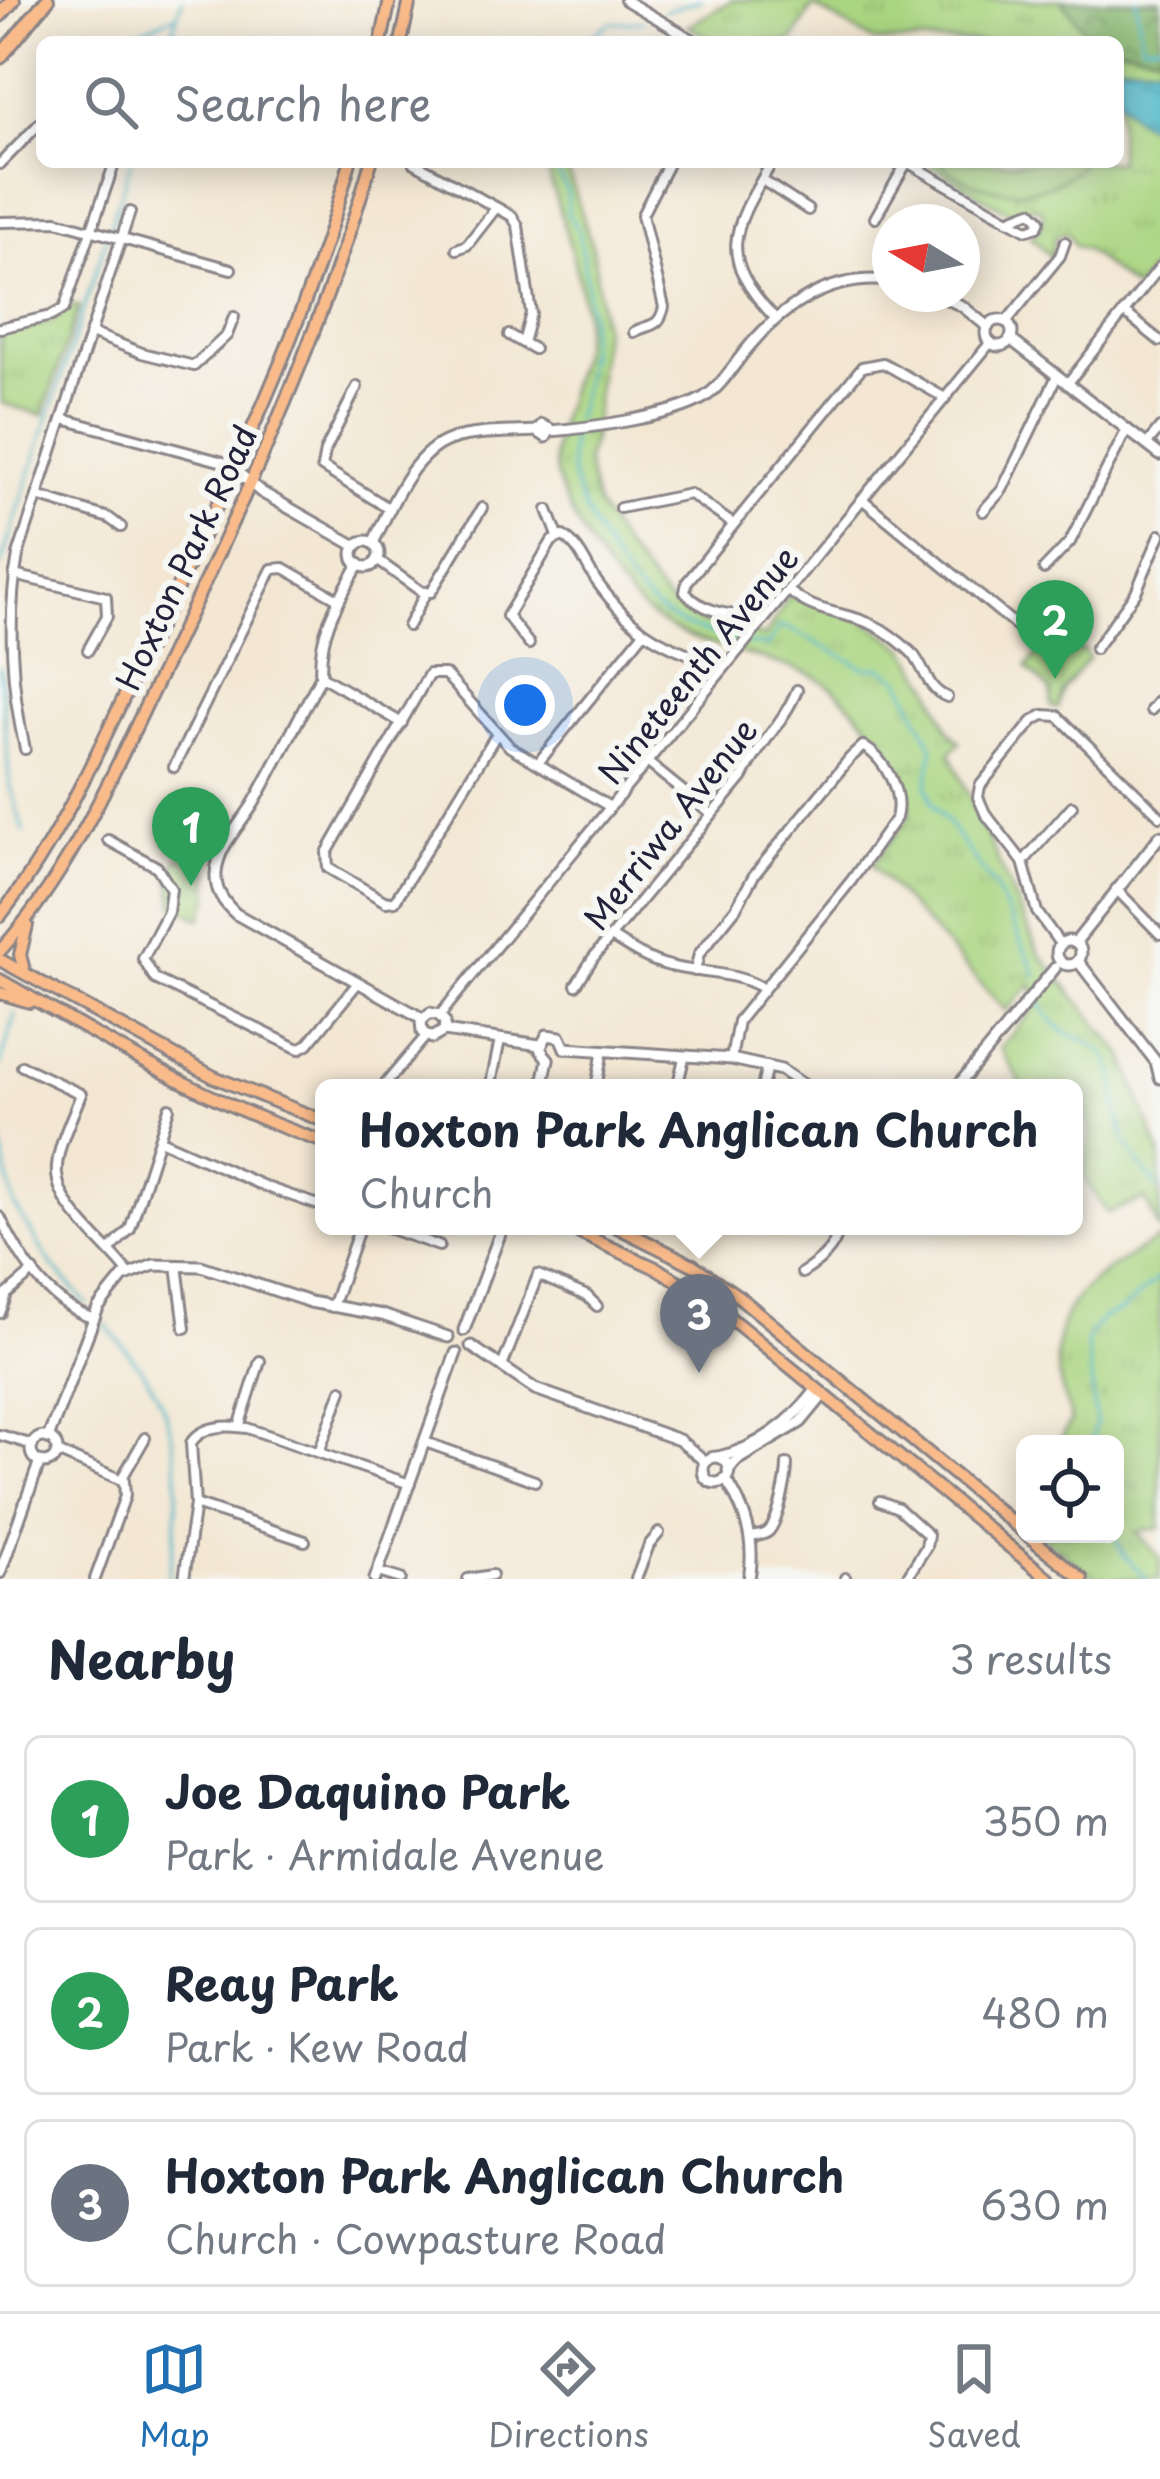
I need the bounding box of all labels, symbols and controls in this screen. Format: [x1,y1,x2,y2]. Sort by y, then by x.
search box [36,36,1124,168]
text: Search here [174,68,431,136]
icon: search [78,69,144,135]
north arrow [872,204,980,312]
street label: Hoxton Park Road [102,416,268,698]
street label: Nineteenth Avenue [585,534,809,794]
pin: 2 [1016,580,1094,679]
your location [495,675,555,735]
street label: Merriwa Avenue [570,706,768,940]
pin: 1 [152,787,230,886]
popup [315,1079,1083,1235]
text: Hoxton Park Anglican Church [359,1094,1039,1162]
text: Church [359,1162,493,1221]
pin: 3 [660,1274,738,1373]
map controls [1016,1435,1124,1543]
button: locate [1016,1435,1124,1543]
text: Nearby [48,1619,235,1696]
text: 3 results [949,1628,1112,1687]
text: Joe Daquino Park [165,1756,570,1824]
text: 1 [81,1790,99,1849]
text: 350 m [982,1790,1109,1849]
text: Park · Armidale Avenue [165,1824,605,1883]
text: Reay Park [165,1948,399,2016]
text: 2 [76,1982,104,2041]
text: 480 m [982,1982,1109,2041]
text: Park · Kew Road [165,2016,469,2075]
text: Hoxton Park Anglican Church [165,2140,844,2208]
text: 3 [77,2174,103,2233]
text: 630 m [980,2174,1109,2233]
text: Church · Cowpasture Road [165,2208,667,2267]
tab: Map [139,2336,210,2458]
tab: Directions [488,2336,649,2458]
tab: Saved [927,2336,1021,2458]

